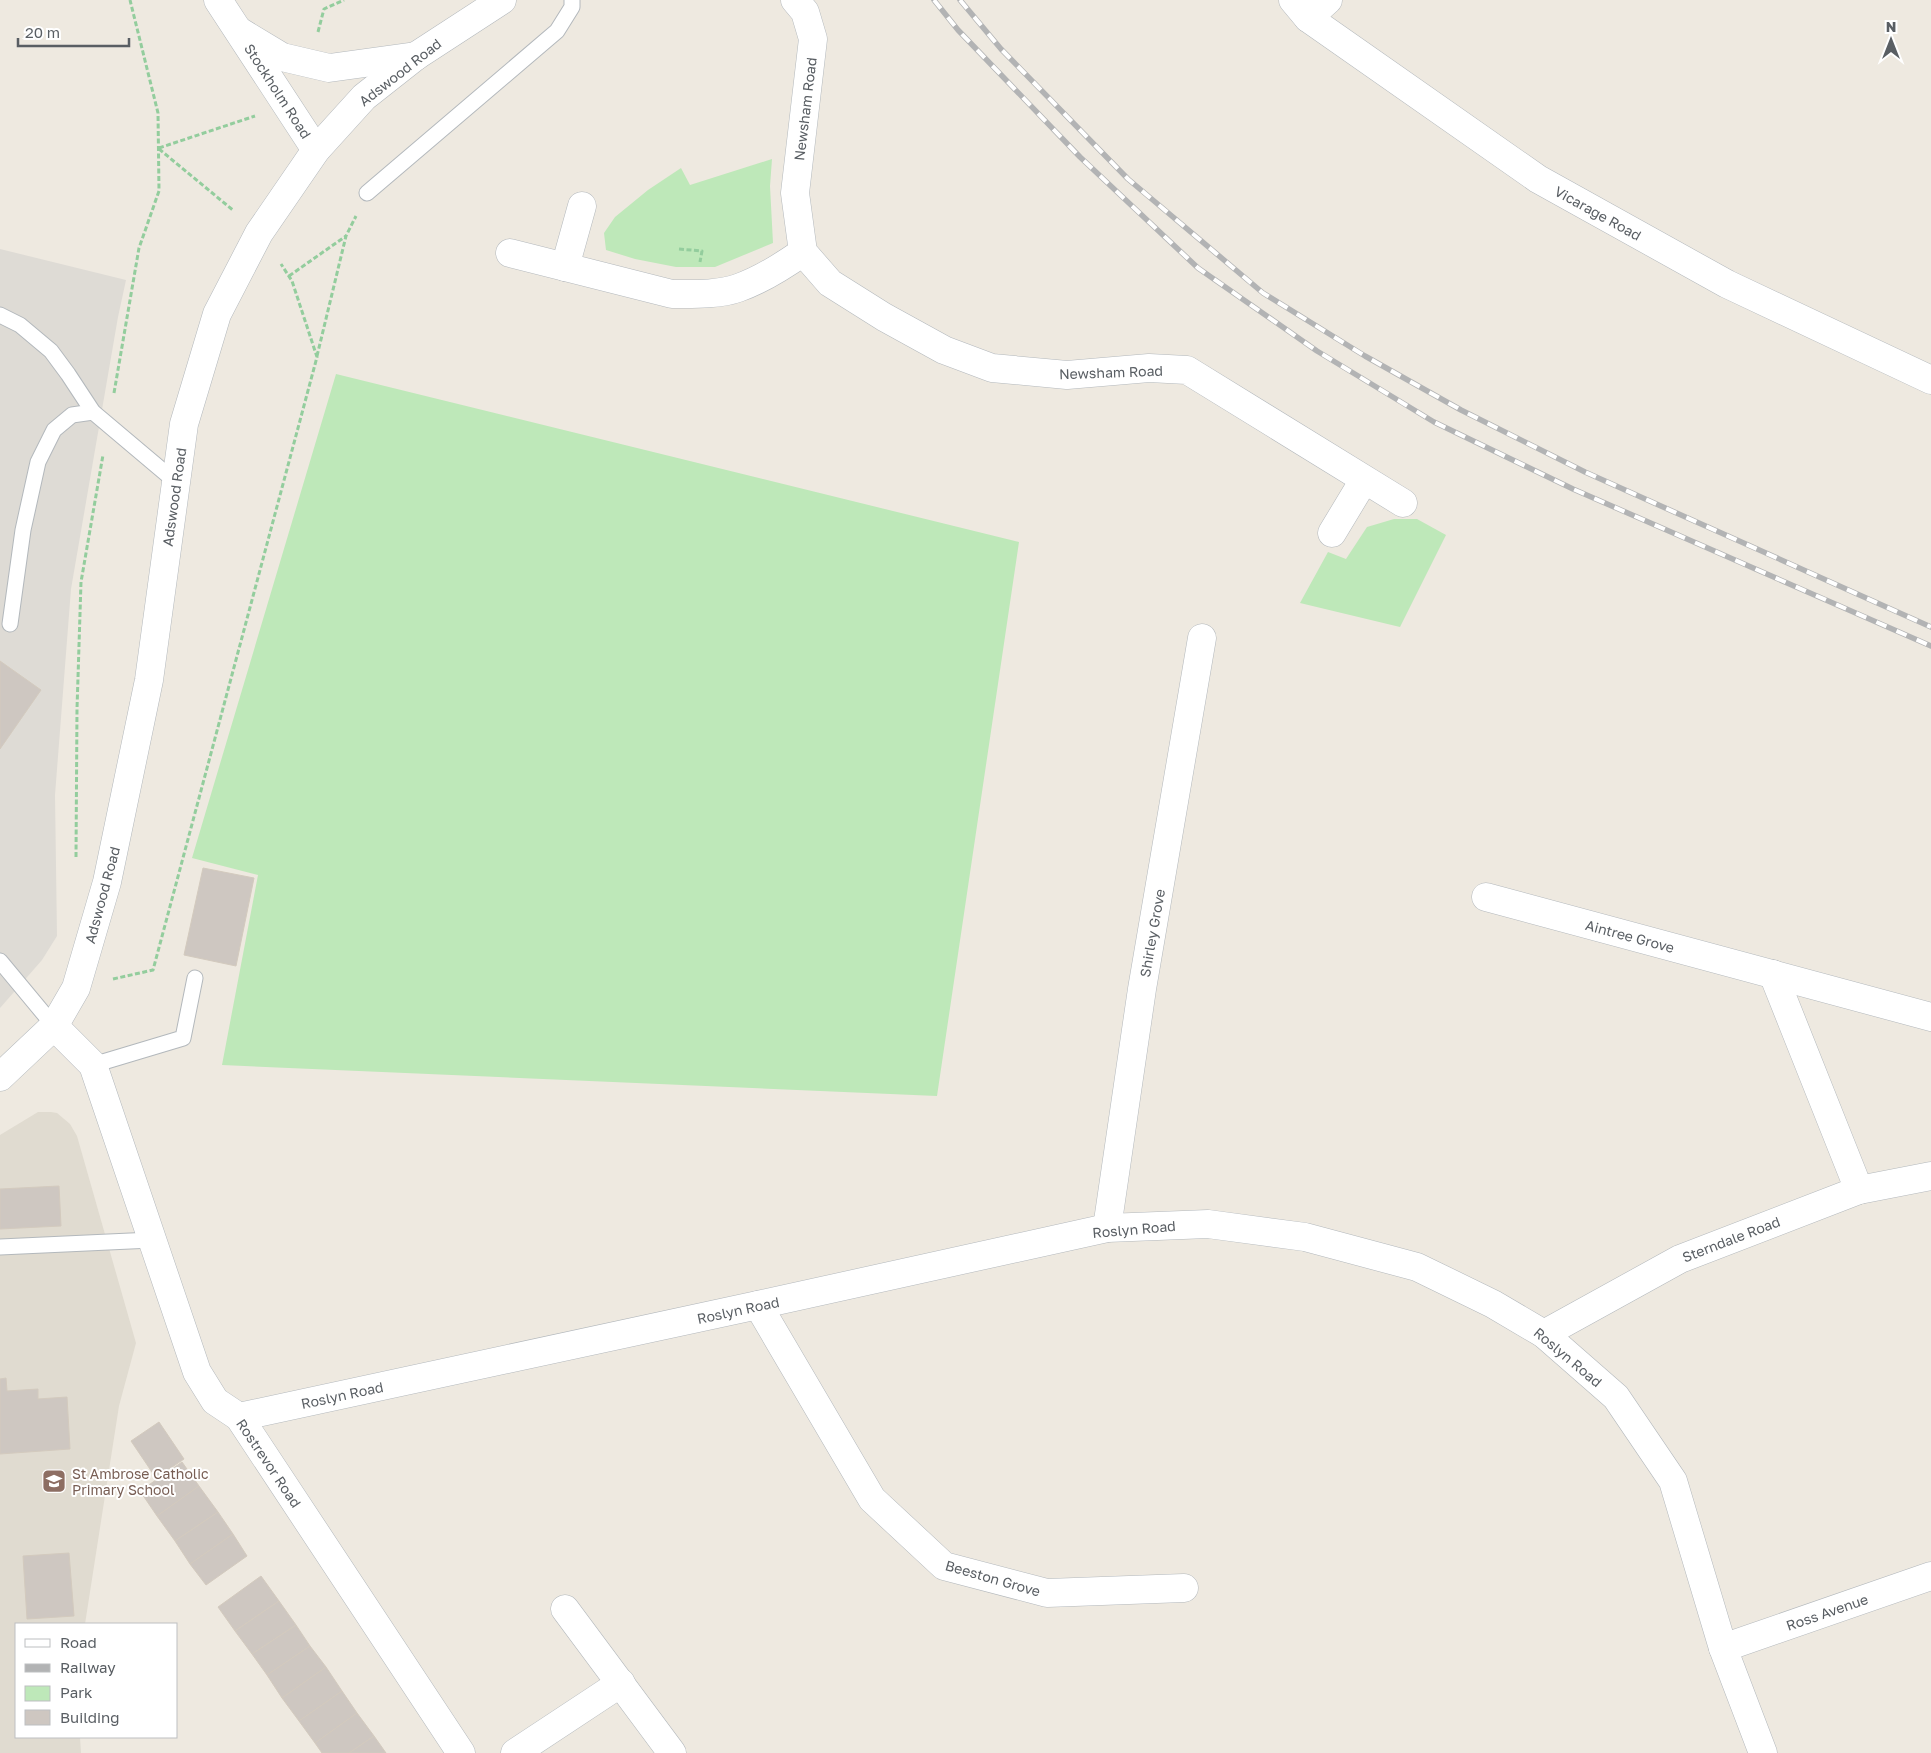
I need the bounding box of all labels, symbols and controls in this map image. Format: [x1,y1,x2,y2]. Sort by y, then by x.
scale bar [18,15,129,47]
north arrow [1866,15,1916,65]
text: N [1886,18,1896,35]
text: 20 m [25,23,60,41]
street label: Adswood Road [355,35,445,109]
street label: Stockholm Road [241,40,315,142]
street label: Newsham Road [790,56,820,162]
street label: Vicarage Road [1552,182,1644,244]
street label: Newsham Road [1059,362,1163,382]
street label: Adswood Road [159,446,189,548]
street label: Adswood Road [81,845,123,945]
street label: Shirley Grove [1136,888,1168,978]
street label: Aintree Grove [1584,916,1676,956]
street label: Sterndale Road [1680,1213,1782,1265]
street label: Roslyn Road [1092,1217,1176,1241]
street label: Roslyn Road [695,1293,781,1327]
street label: Roslyn Road [1530,1324,1606,1390]
street label: Roslyn Road [299,1378,385,1412]
street label: Rostrevor Road [233,1415,305,1511]
place label: St Ambrose Catholic Primary School [72,1465,209,1498]
school or university icon: St Ambrose Catholic Primary School [41,1468,67,1494]
street label: Beeston Grove [943,1556,1043,1600]
street label: Ross Avenue [1784,1590,1870,1634]
legend [15,1623,178,1738]
text: Road [60,1633,97,1651]
text: Railway [60,1658,116,1676]
text: Park [60,1683,93,1701]
text: Building [60,1708,120,1726]

